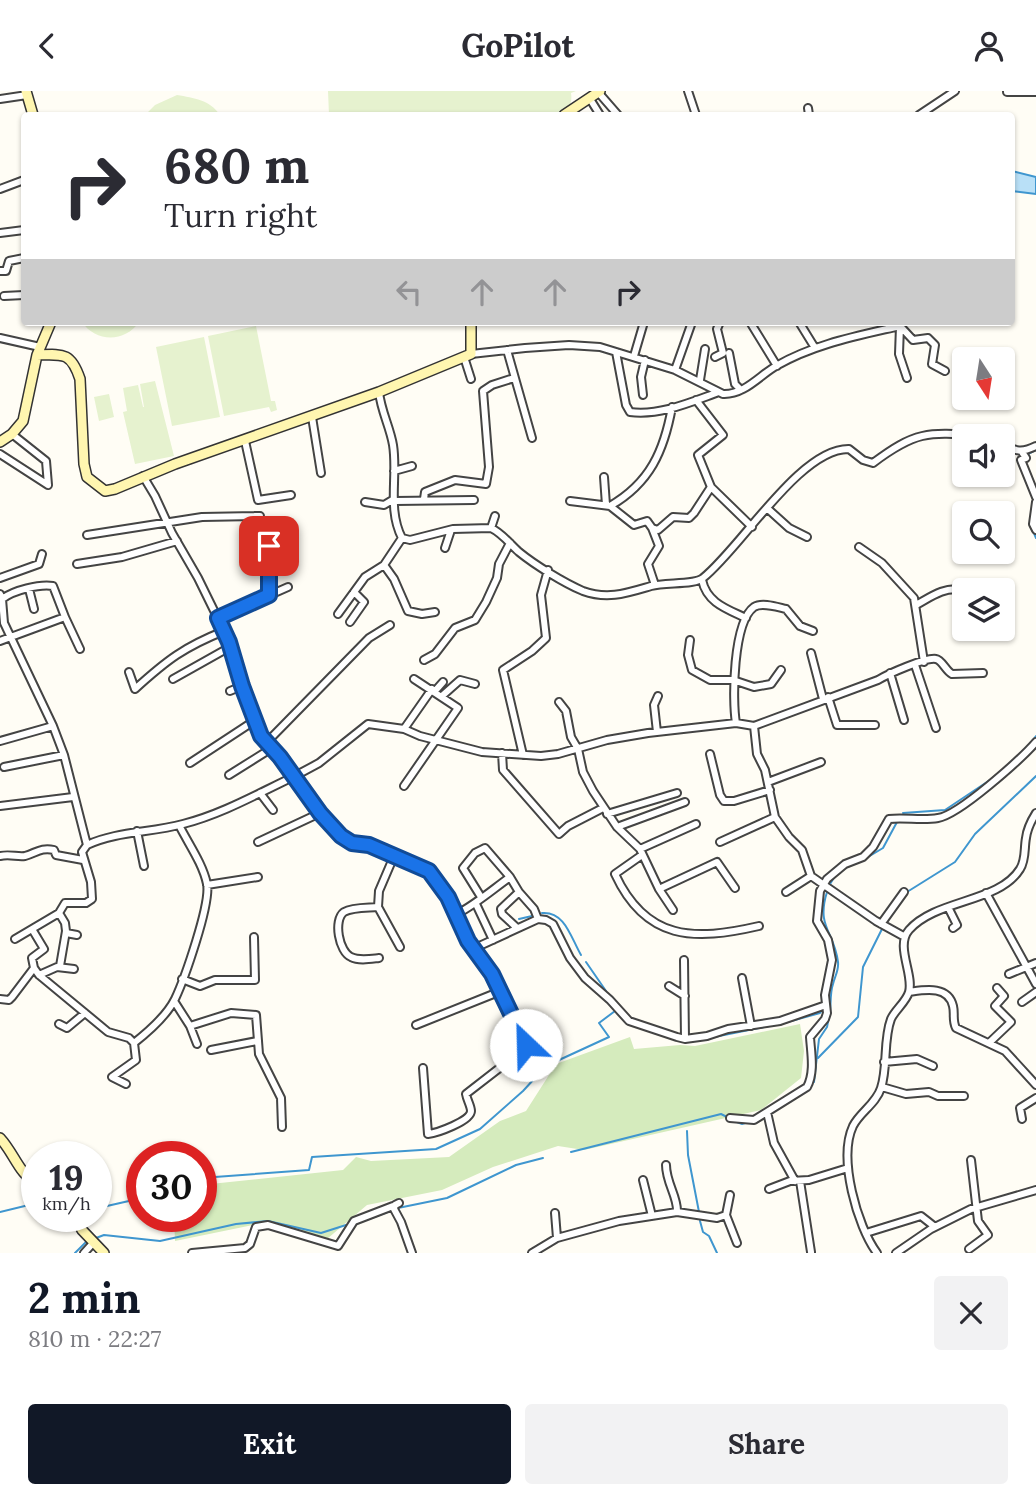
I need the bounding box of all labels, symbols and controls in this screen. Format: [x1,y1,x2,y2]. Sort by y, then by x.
text: GoPilot [461,25,575,66]
icon: back [28,27,66,65]
icon: person [970,27,1008,65]
text: 680 m [164,134,309,196]
icon: right [49,140,140,231]
text: Turn right [164,195,317,236]
icon: left [390,273,428,311]
icon: ahead [463,273,501,311]
icon: ahead [536,273,574,311]
icon: right [609,273,647,311]
north arrow [952,347,1015,409]
map controls [952,347,1015,641]
button: sound [952,424,1015,487]
button: search [952,501,1015,564]
pin [239,516,299,576]
icon: arrive [250,527,288,565]
button: layers [952,578,1015,641]
position arrow [489,1008,563,1082]
speed limit sign: 30 [126,1141,217,1232]
text: 19 [49,1155,84,1200]
text: km/h [42,1192,91,1215]
text: 2 min [28,1271,141,1325]
button: close [934,1276,1008,1350]
text: 810 m · 22:27 [28,1324,161,1353]
button: Exit [28,1404,511,1484]
button: Share [525,1404,1008,1484]

